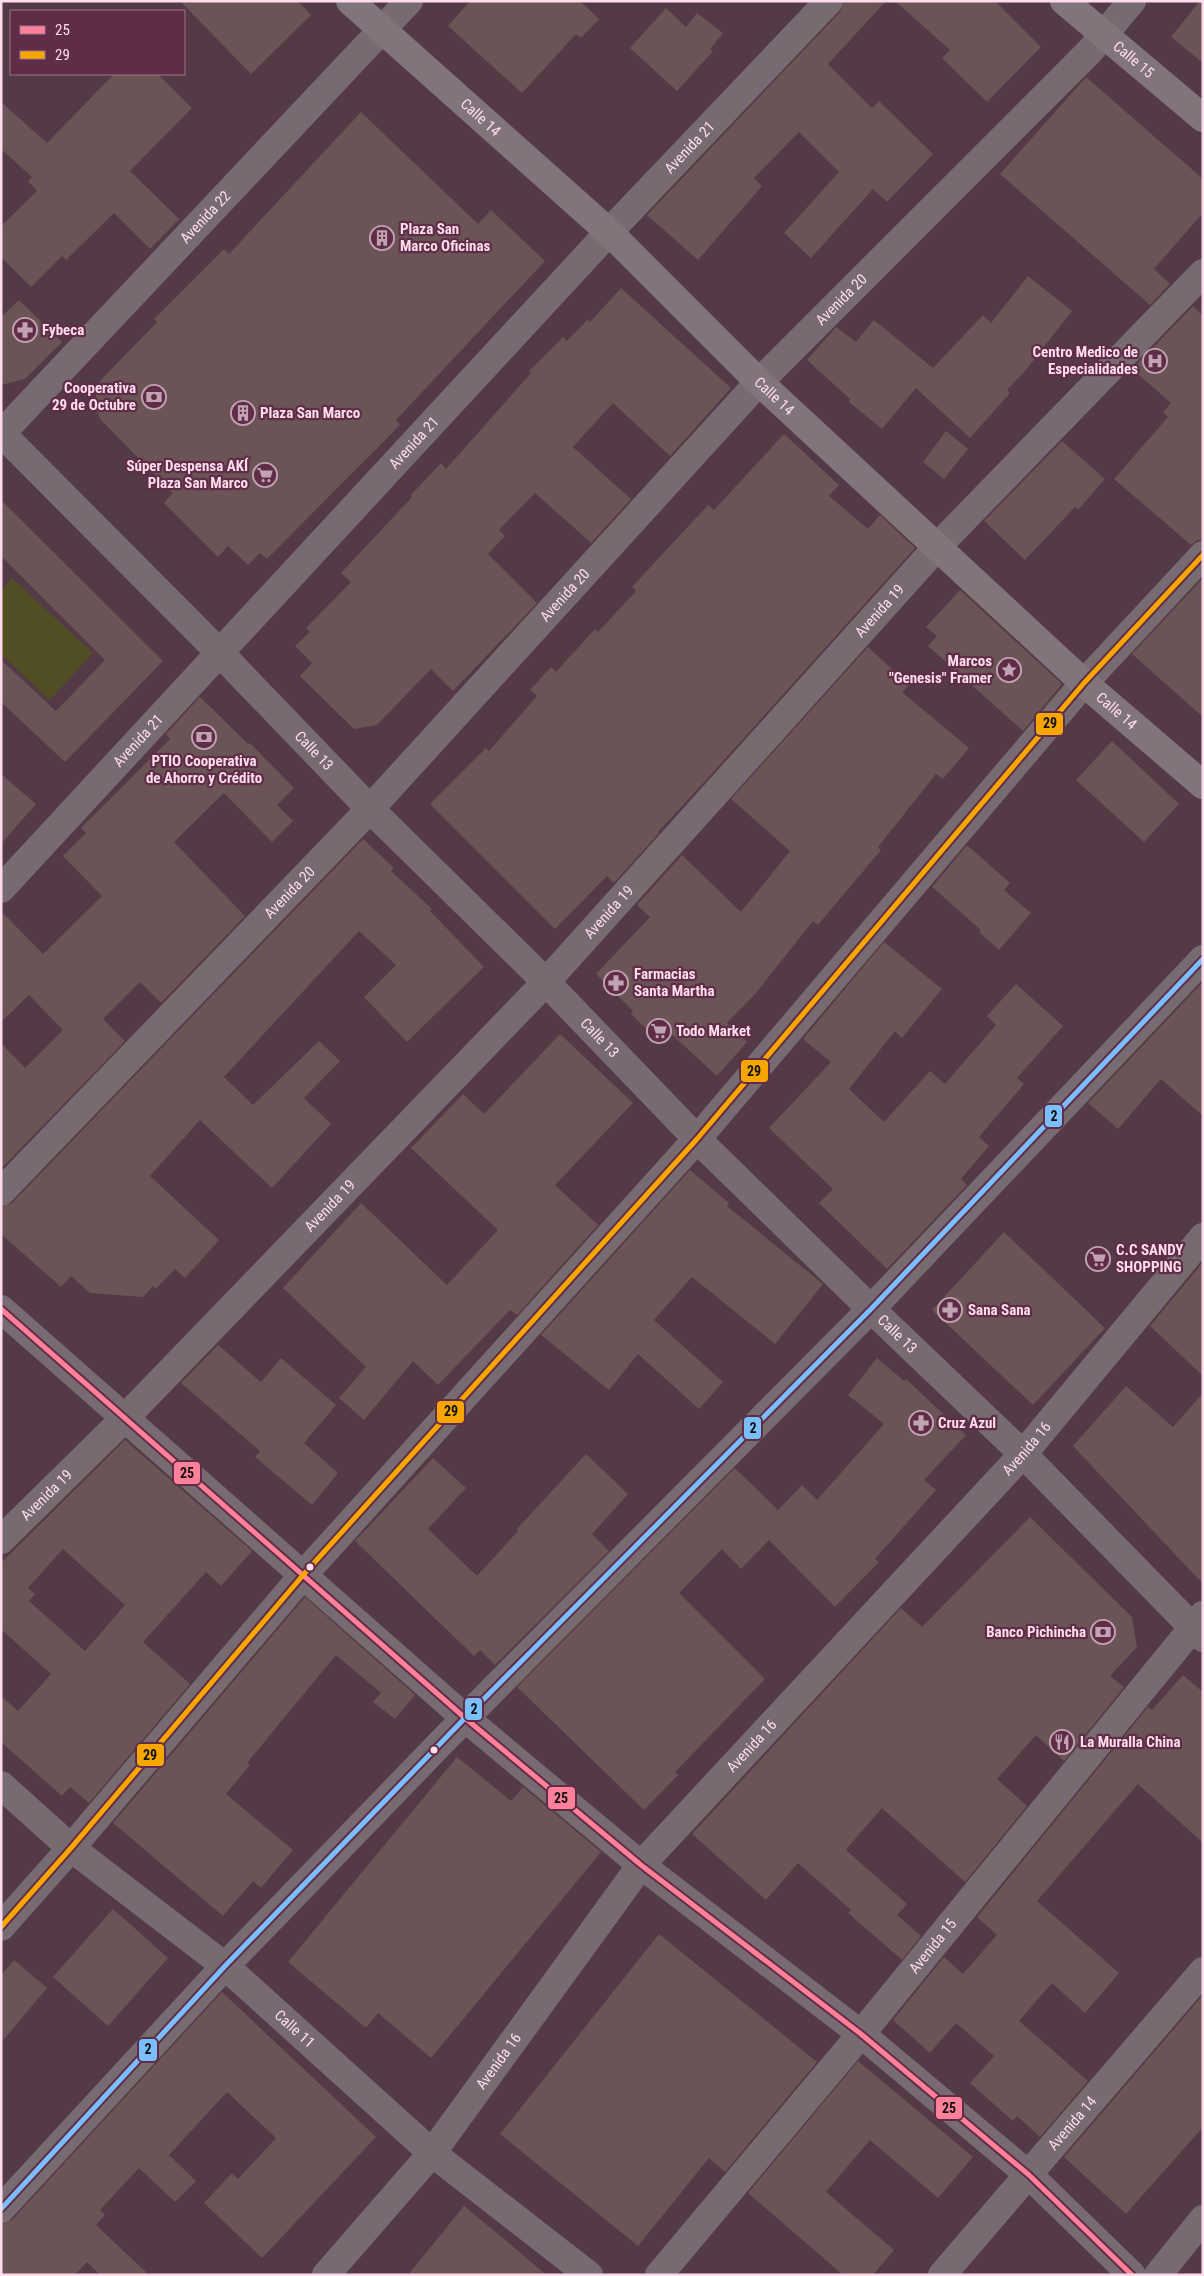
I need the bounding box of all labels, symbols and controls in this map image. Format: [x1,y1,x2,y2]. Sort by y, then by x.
legend [10,10,185,75]
text: 25 [55,21,70,39]
street label: Calle 15 [1109,37,1158,82]
text: 29 [55,46,70,64]
street label: Calle 14 [457,95,504,140]
street label: Avenida 21 [661,118,719,177]
street label: Avenida 22 [176,187,234,247]
place label: Plaza San Marco Oficinas [400,220,490,255]
building icon: Plaza San Marco Oficinas [369,225,395,251]
street label: Avenida 20 [812,270,871,329]
pharmacy icon: Fybeca [12,317,38,343]
place label: Fybeca [42,321,84,339]
place label: Centro Medico de Especialidades [1032,343,1138,378]
hospital icon: Centro Medico de Especialidades [1142,348,1168,374]
street label: Calle 14 [751,373,798,419]
place label: Cooperativa 29 de Octubre [52,379,136,414]
bank icon: Cooperativa 29 de Octubre [141,384,167,410]
building icon: Plaza San Marco [230,400,256,426]
place label: Plaza San Marco [260,404,360,422]
street label: Avenida 21 [385,413,443,473]
place label: Súper Despensa AKÍ Plaza San Marco [126,457,249,492]
supermarket icon: Súper Despensa AKÍ Plaza San Marco [252,462,278,488]
street label: Avenida 20 [536,565,593,625]
street label: Avenida 19 [851,581,908,641]
place label: Marcos "Genesis" Framer [889,652,992,687]
place icon: Marcos "Genesis" Framer [996,657,1022,683]
street label: Calle 14 [1092,688,1141,733]
street label: Avenida 21 [109,711,167,771]
line badge: 29 [1035,712,1064,736]
text: 29 [1043,715,1057,731]
bank icon: PTIO Cooperativa de Ahorro y Crédito [191,724,217,750]
street label: Calle 13 [291,727,337,774]
place label: PTIO Cooperativa de Ahorro y Crédito [146,752,262,787]
street label: Avenida 20 [261,863,319,922]
street label: Avenida 19 [580,882,637,942]
place label: Farmacias Santa Martha [634,965,715,1000]
pharmacy icon: Farmacias Santa Martha [603,970,629,996]
street label: Calle 13 [577,1014,623,1061]
supermarket icon: Todo Market [646,1018,672,1044]
place label: Todo Market [676,1022,751,1040]
line badge: 29 [740,1059,769,1083]
text: 29 [747,1063,761,1079]
line badge: 2 [1044,1104,1063,1128]
text: 2 [1050,1108,1058,1124]
street label: Avenida 19 [301,1176,359,1235]
place label: C.C SANDY SHOPPING [1116,1241,1184,1276]
supermarket icon: C.C SANDY SHOPPING [1085,1246,1111,1272]
pharmacy icon: Sana Sana [937,1297,963,1323]
place label: Sana Sana [968,1301,1031,1319]
street label: Calle 13 [874,1311,921,1357]
line badge: 29 [436,1400,465,1424]
text: 29 [444,1403,458,1419]
pharmacy icon: Cruz Azul [908,1410,934,1436]
place label: Cruz Azul [938,1414,996,1432]
line badge: 2 [743,1416,762,1440]
street label: Avenida 16 [999,1418,1055,1479]
text: 2 [749,1420,757,1436]
line badge: 25 [173,1461,201,1485]
text: 25 [180,1465,194,1481]
street label: Avenida 19 [17,1466,76,1524]
unlabelled marker [305,1562,315,1572]
bank icon: Banco Pichincha [1090,1619,1116,1645]
place label: Banco Pichincha [986,1623,1086,1641]
line badge: 2 [464,1697,483,1721]
text: 2 [470,1701,478,1717]
street label: Avenida 16 [723,1716,780,1776]
restaurant icon: La Muralla China [1049,1729,1075,1755]
place label: La Muralla China [1080,1733,1181,1751]
line badge: 29 [136,1743,165,1767]
unlabelled marker [429,1745,439,1755]
text: 29 [143,1747,157,1763]
line badge: 25 [547,1786,576,1810]
text: 25 [554,1790,568,1806]
street label: Avenida 15 [905,1915,960,1977]
street label: Calle 11 [271,2006,318,2052]
street label: Avenida 16 [472,2030,525,2093]
line badge: 2 [138,2038,158,2062]
text: 2 [144,2041,152,2057]
street label: Avenida 14 [1044,2093,1100,2154]
line badge: 25 [935,2096,963,2120]
text: 25 [942,2100,956,2116]

